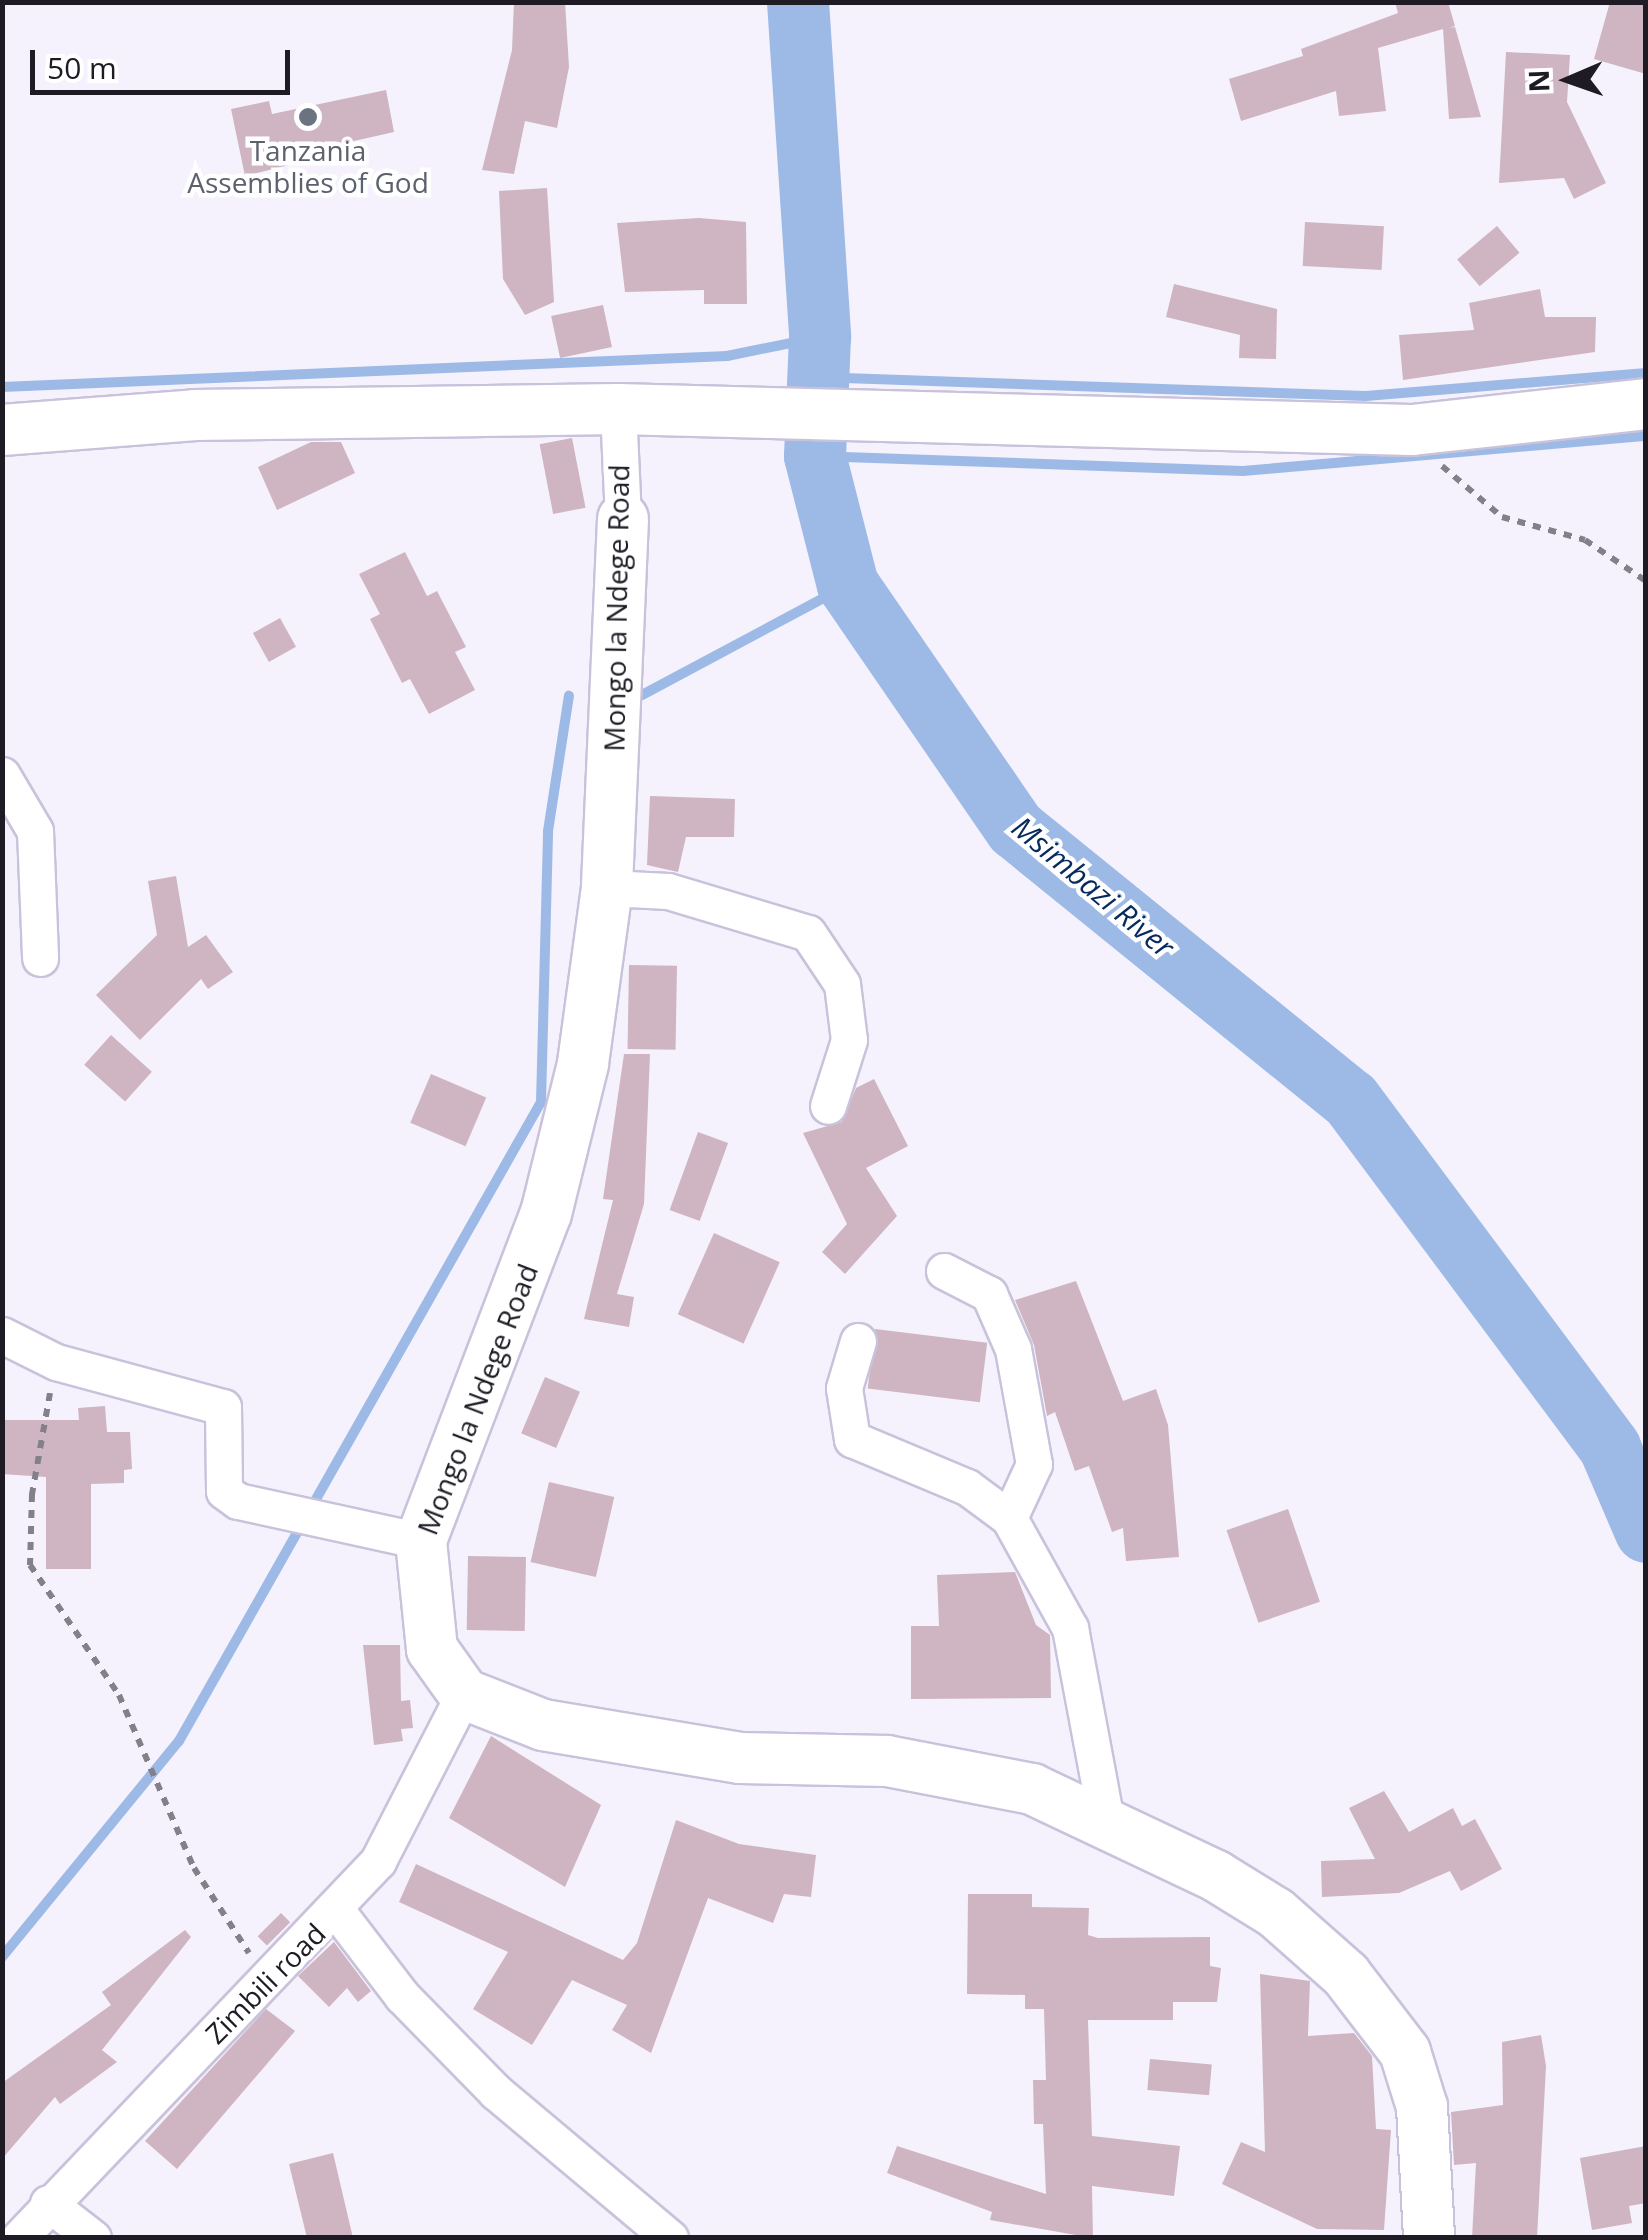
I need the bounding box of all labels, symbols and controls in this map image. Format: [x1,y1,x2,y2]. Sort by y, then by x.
scale bar [35,30,295,92]
north arrow [1518,30,1618,130]
text: 50 m [47,47,117,88]
text: N [1519,69,1557,93]
marker: Tanzania Assemblies of God [297,106,319,128]
place label: Tanzania Assemblies of God [187,133,429,199]
street label: Mongo la Ndege Road [597,464,635,752]
water label: Msimbazi River [1005,809,1181,965]
street label: Mongo la Ndege Road [410,1259,544,1539]
street label: Zimbili road [198,1916,332,2050]

